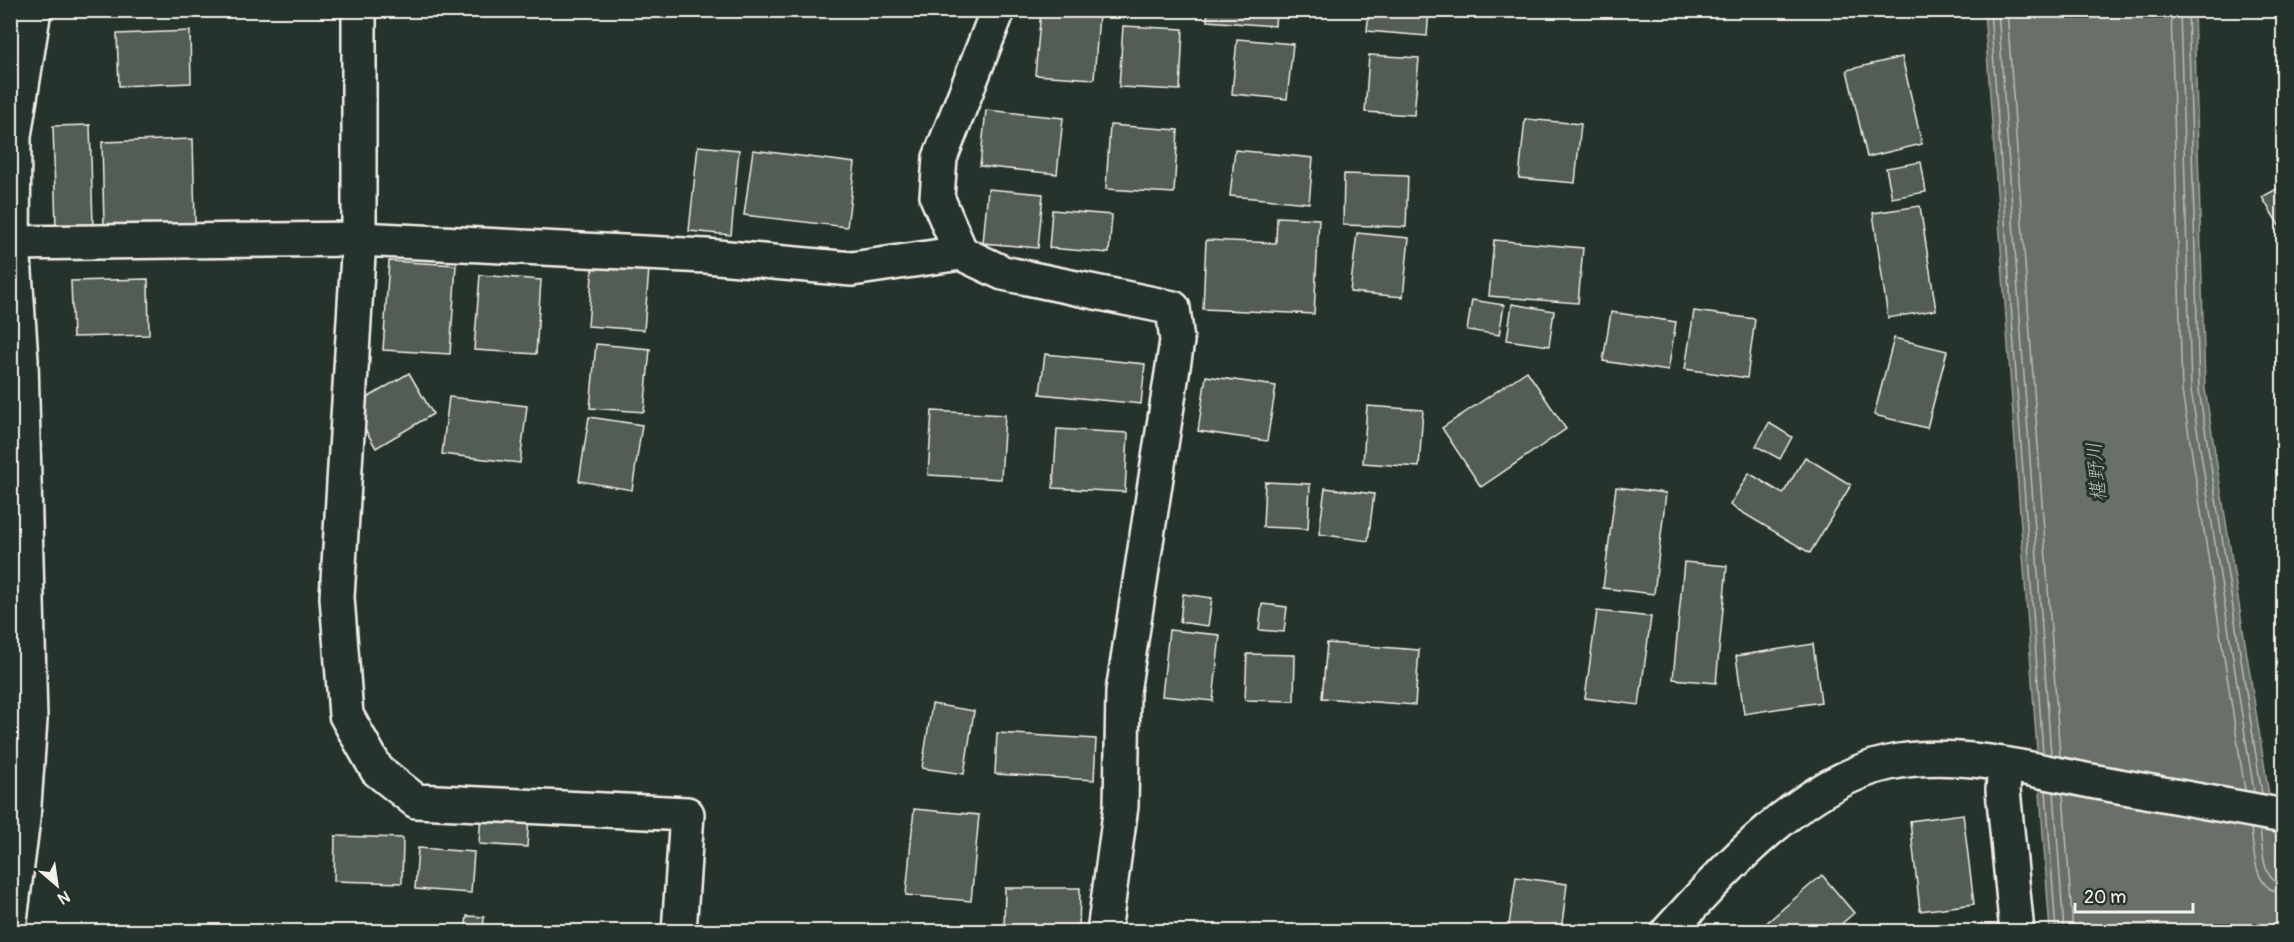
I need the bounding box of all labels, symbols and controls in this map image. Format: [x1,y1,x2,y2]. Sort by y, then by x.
water label: 椹野川 [2081,441,2112,503]
north arrow [27,855,87,915]
scale bar [2075,876,2194,914]
text: N [54,886,73,909]
text: 20 m [2084,886,2126,909]

